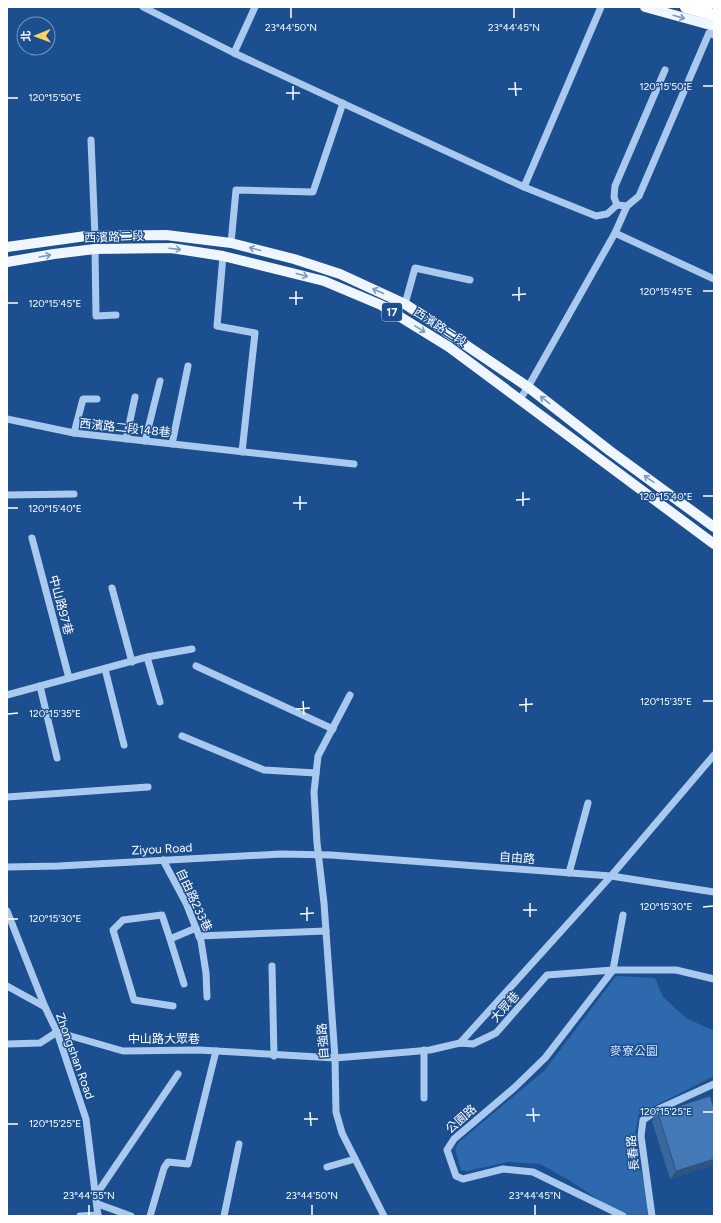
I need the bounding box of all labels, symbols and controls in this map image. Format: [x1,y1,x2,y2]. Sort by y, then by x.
one-way arrow [673,14,686,21]
north arrow [16,16,56,56]
text: 23°44'50"N [265,21,317,34]
text: 23°44'45"N [488,21,540,34]
text: 北 [20,31,33,42]
text: 120°15'50"E [640,80,693,93]
text: 120°15'50"E [29,91,82,104]
street label: 西濱路二段 [84,229,144,245]
one-way arrow [168,245,181,253]
one-way arrow [249,245,262,252]
one-way arrow [39,251,52,259]
one-way arrow [295,272,308,280]
text: 120°15'45"E [640,285,692,298]
one-way arrow [372,287,384,294]
text: 120°15'45"E [29,297,81,310]
road number: 17 [382,303,402,321]
street label: 西濱路二段 [411,305,469,349]
one-way arrow [414,325,425,333]
one-way arrow [540,396,551,405]
street label: 西濱路二段148巷 [79,416,171,440]
one-way arrow [644,474,655,483]
text: 120°15'40"E [639,490,693,503]
text: 120°15'40"E [28,502,82,515]
street label: 中山路97巷 [46,574,76,636]
text: 120°15'35"E [640,695,692,708]
text: 120°15'35"E [29,707,81,720]
street label: Ziyou Road [131,840,193,858]
street label: 自由路 [499,850,535,866]
street label: 自由路233巷 [173,866,215,934]
text: 120°15'30"E [640,900,692,913]
text: 120°15'30"E [29,912,81,925]
street label: 大眾巷 [488,989,522,1025]
street label: Zhongshan Road [53,1011,97,1101]
street label: 自強路 [315,1023,331,1059]
street label: 中山路大眾巷 [128,1032,200,1046]
park label: 麥寮公園 [610,1044,658,1058]
street label: 公園路 [443,1102,479,1136]
text: 120°15'25"E [640,1105,692,1118]
text: 120°15'25"E [29,1117,81,1130]
street label: 長春路 [624,1134,642,1172]
text: 23°44'55"N [63,1189,115,1202]
text: 23°44'50"N [286,1189,338,1202]
text: 23°44'45"N [509,1189,561,1202]

